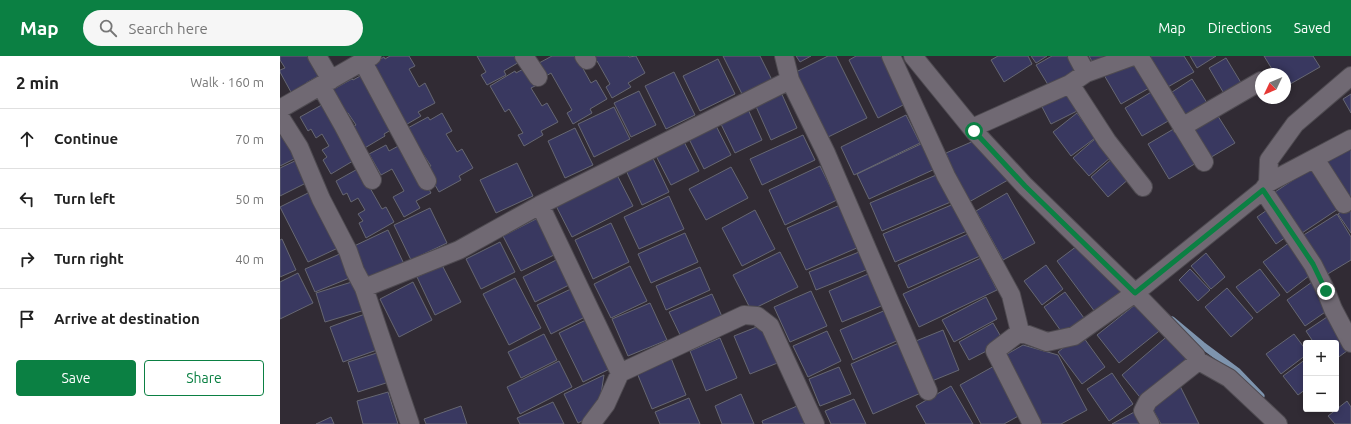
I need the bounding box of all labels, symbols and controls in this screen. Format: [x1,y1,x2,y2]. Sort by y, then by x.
search box [83,10,363,46]
text: Map [20,17,59,39]
icon: search [97,17,119,39]
text: Search here [129,20,208,37]
text: Map [1158,20,1186,36]
text: Directions [1208,20,1272,36]
text: Saved [1294,20,1331,36]
north arrow [1255,68,1291,104]
text: 2 min [16,73,59,92]
text: Walk · 160 m [190,75,264,89]
route start [965,122,983,140]
icon: ahead [16,128,38,150]
text: Continue [54,130,118,147]
text: 70 m [235,132,264,146]
icon: left [16,188,38,210]
text: Turn left [54,190,115,207]
text: 50 m [235,192,264,206]
icon: right [16,248,38,270]
text: Turn right [54,250,124,267]
text: 40 m [235,252,264,266]
route end [1317,282,1335,300]
icon: arrive [16,308,38,330]
text: Arrive at destination [54,310,200,327]
map controls [1303,340,1339,412]
button: + [1303,340,1339,376]
button: Save [16,360,136,396]
button: Share [144,360,264,396]
button: − [1303,376,1339,412]

